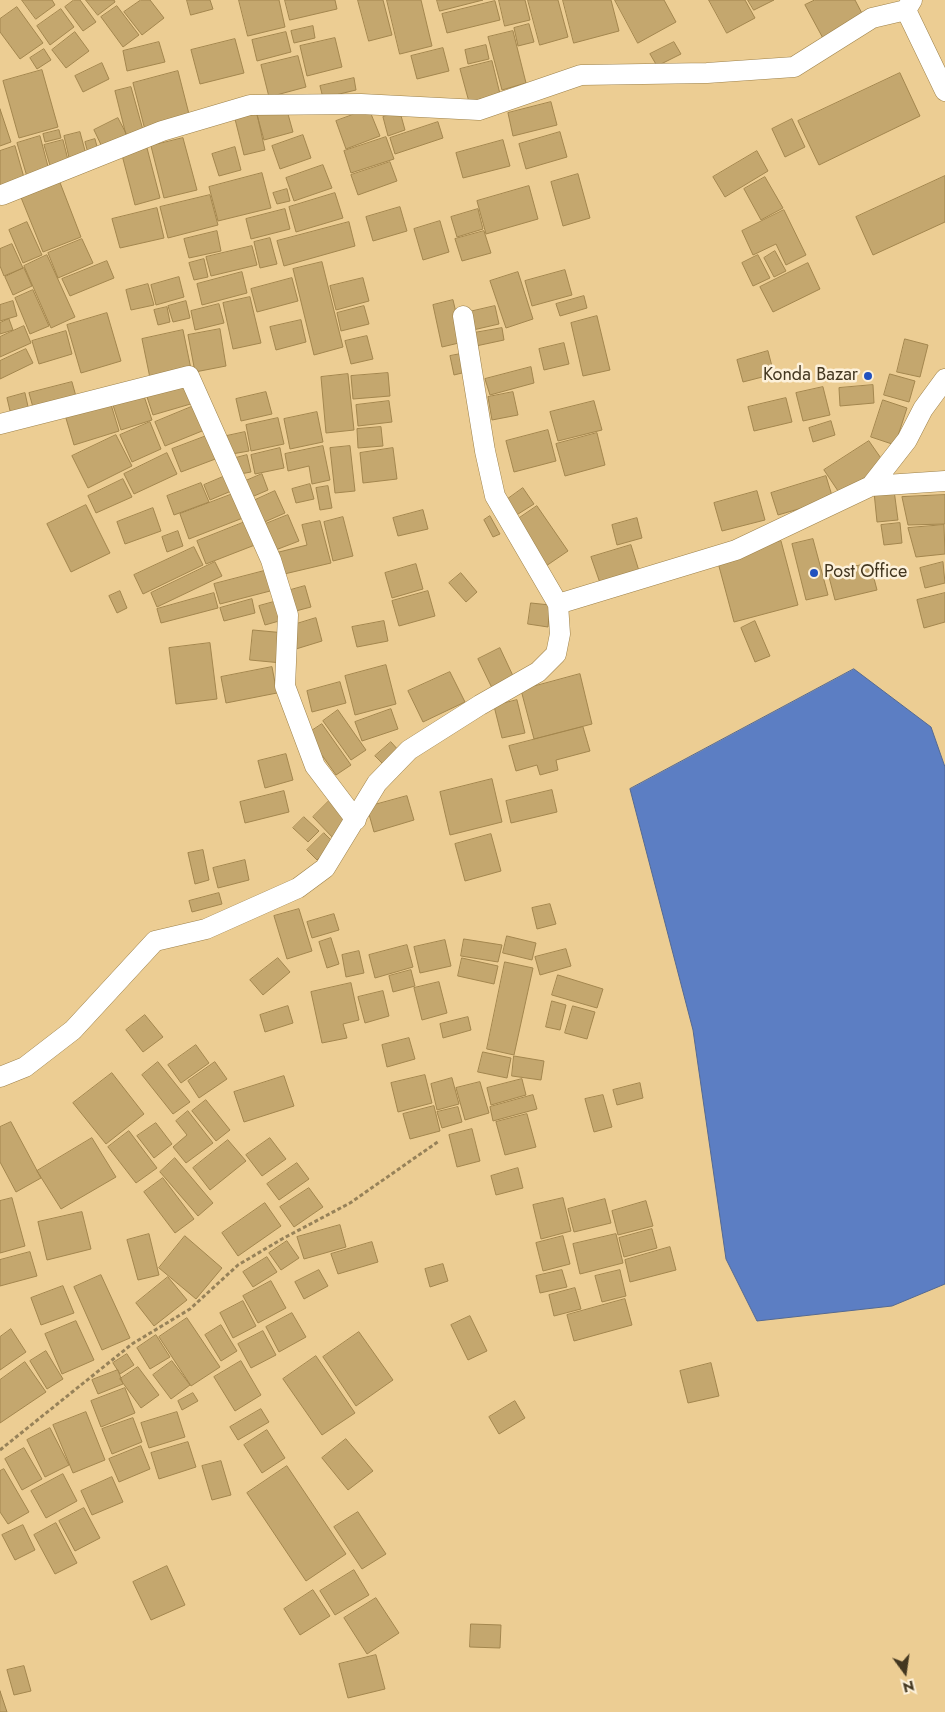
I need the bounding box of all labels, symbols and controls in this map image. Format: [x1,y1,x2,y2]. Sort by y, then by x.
place label: Konda Bazar [763,365,858,387]
marker: Konda Bazar [862,370,874,382]
place label: Post Office [824,562,907,584]
marker: Post Office [808,567,820,579]
north arrow [880,1647,930,1697]
text: N [901,1676,916,1698]

